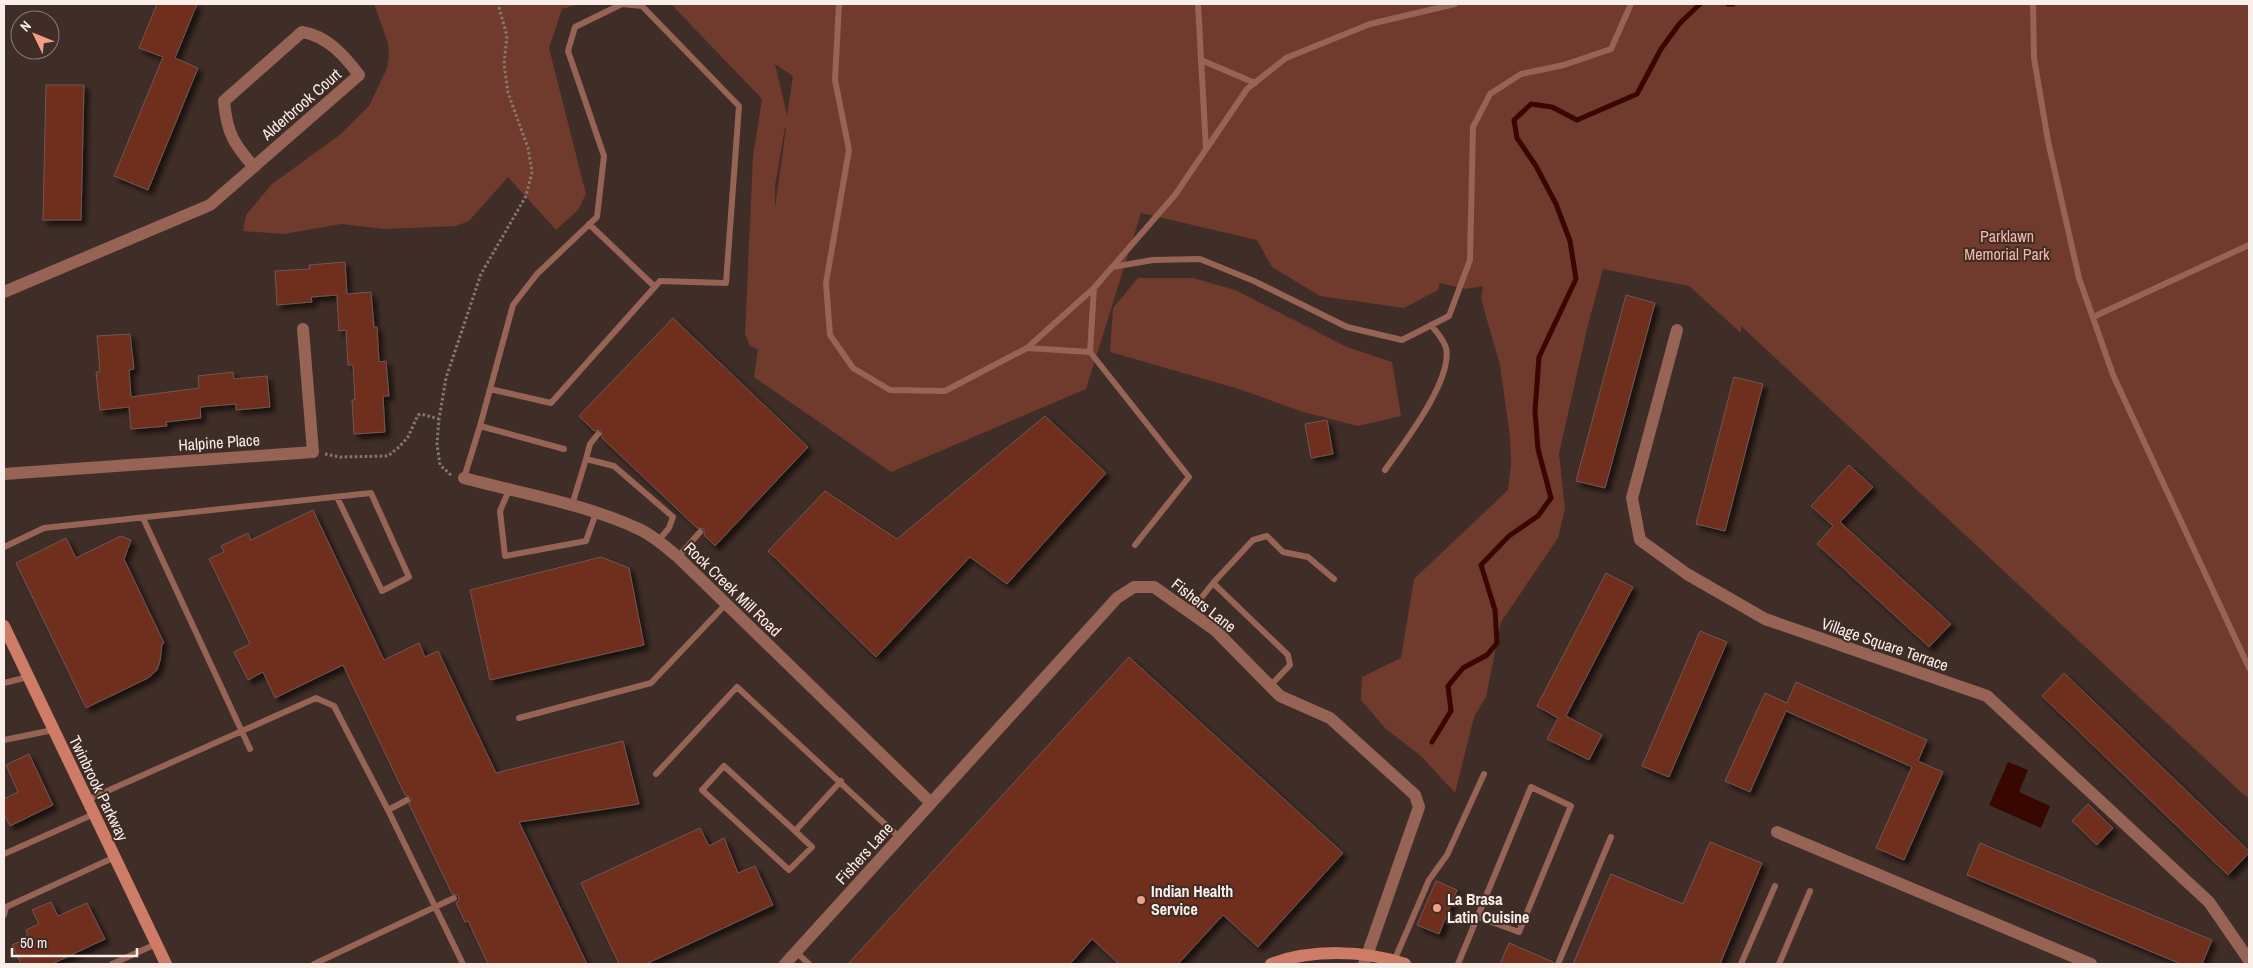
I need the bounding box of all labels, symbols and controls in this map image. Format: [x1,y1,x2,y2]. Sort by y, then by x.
north arrow [10,10,60,60]
text: N [16,17,35,35]
street label: Alderbrook Court [256,63,346,145]
park label: Parklawn Memorial Park [1964,225,2050,265]
street label: Halpine Place [177,428,261,456]
street label: Rock Creek Mill Road [679,537,787,641]
street label: Fishers Lane [1167,573,1241,637]
street label: Village Square Terrace [1819,612,1951,676]
street label: Twinbrook Parkway [64,732,134,845]
street label: Fishers Lane [830,817,898,889]
place label: Indian Health Service [1151,880,1233,920]
place label: La Brasa Latin Cuisine [1447,888,1529,928]
marker: Indian Health Service [1135,894,1147,906]
marker: La Brasa Latin Cuisine [1431,902,1443,914]
scale bar [12,926,138,958]
text: 50 m [20,932,47,953]

